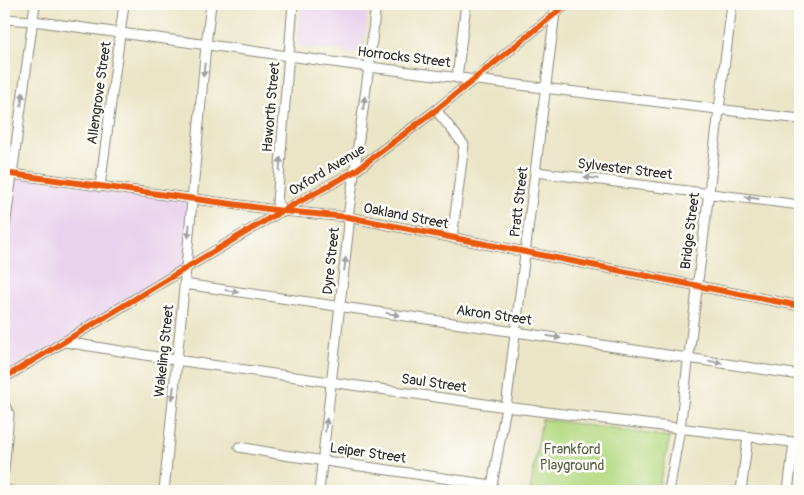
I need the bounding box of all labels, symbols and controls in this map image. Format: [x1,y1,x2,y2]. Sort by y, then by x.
street label: Allengrove Street [83,40,115,146]
street label: Horrocks Street [356,43,452,71]
street label: Haworth Street [259,61,283,153]
one-way arrow [200,62,208,78]
one-way arrow [18,91,26,107]
one-way arrow [360,95,368,111]
street label: Oxford Avenue [286,141,368,199]
street label: Sylvester Street [577,155,674,183]
one-way arrow [276,156,284,172]
street label: Pratt Street [506,165,532,238]
one-way arrow [582,174,598,182]
street label: Bridge Street [677,191,703,270]
one-way arrow [744,194,760,202]
street label: Oakland Street [362,199,450,233]
one-way arrow [185,224,193,240]
street label: Dyre Street [319,226,343,295]
one-way arrow [341,256,349,272]
one-way arrow [225,287,241,295]
street label: Akron Street [455,301,533,329]
street label: Wakeling Street [151,304,177,398]
one-way arrow [385,310,401,318]
one-way arrow [546,334,562,342]
one-way arrow [707,358,723,366]
street label: Saul Street [400,370,468,396]
one-way arrow [169,385,177,401]
one-way arrow [322,417,330,433]
street label: Leiper Street [329,439,408,467]
park label: Frankford Playground [540,441,604,474]

